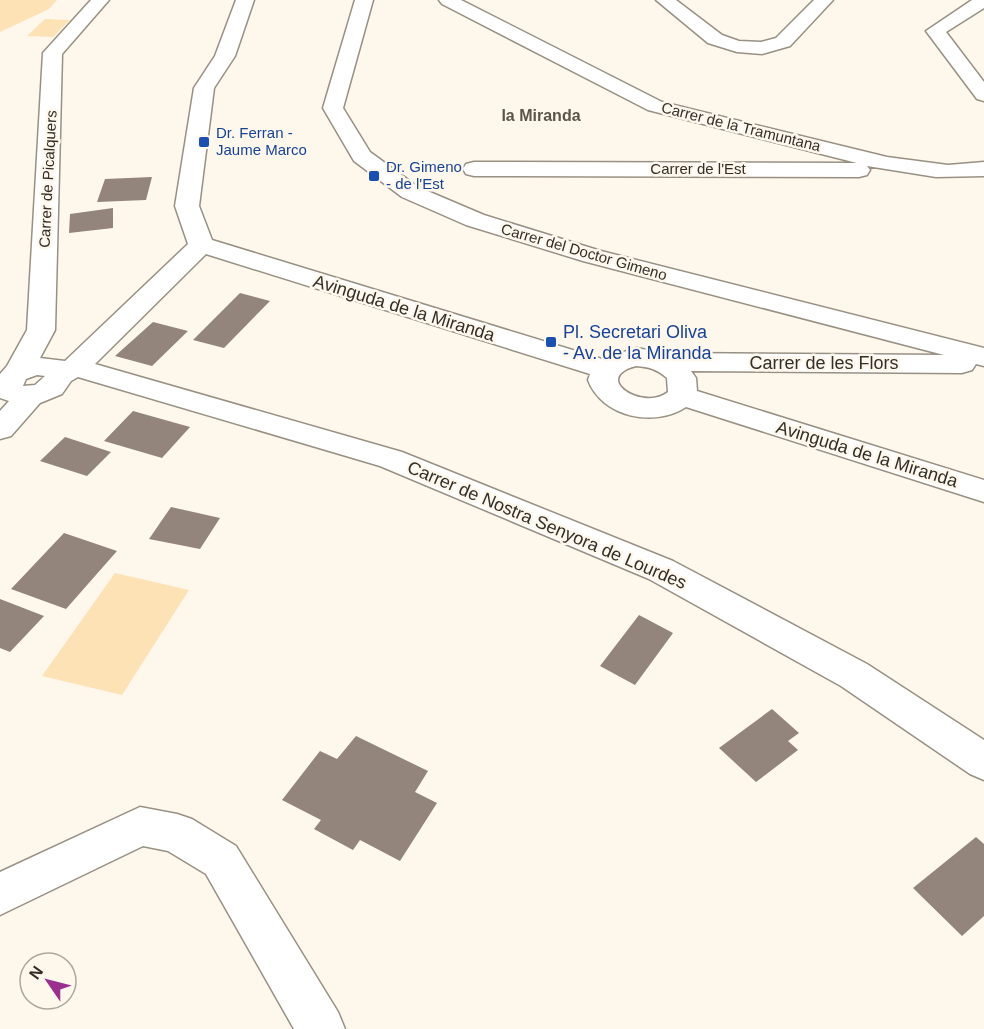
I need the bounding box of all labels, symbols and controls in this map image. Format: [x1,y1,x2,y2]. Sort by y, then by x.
street label: Carrer de la Tramuntana [660,98,823,155]
district label: la Miranda [501,107,581,124]
street label: Carrer de Picalquers [35,110,60,248]
place label: Dr. Ferran - Jaume Marco [216,124,307,158]
marker: Dr. Ferran - Jaume Marco [197,135,211,149]
place label: Dr. Gimeno - de l'Est [386,158,462,192]
street label: Carrer de l'Est [650,160,747,177]
marker: Dr. Gimeno - de l'Est [367,169,381,183]
street label: Carrer del Doctor Gimeno [499,220,669,283]
street label: Avinguda de la Miranda [311,271,498,345]
place label: Pl. Secretari Oliva - Av. de la Miranda [563,322,712,363]
marker: Pl. Secretari Oliva - Av. de la Miranda [544,335,558,349]
street label: Carrer de les Flors [749,353,899,373]
street label: Avinguda de la Miranda [774,417,961,491]
street label: Carrer de Nostra Senyora de Lourdes [404,457,690,593]
north arrow [18,951,78,1011]
text: N [26,963,46,982]

